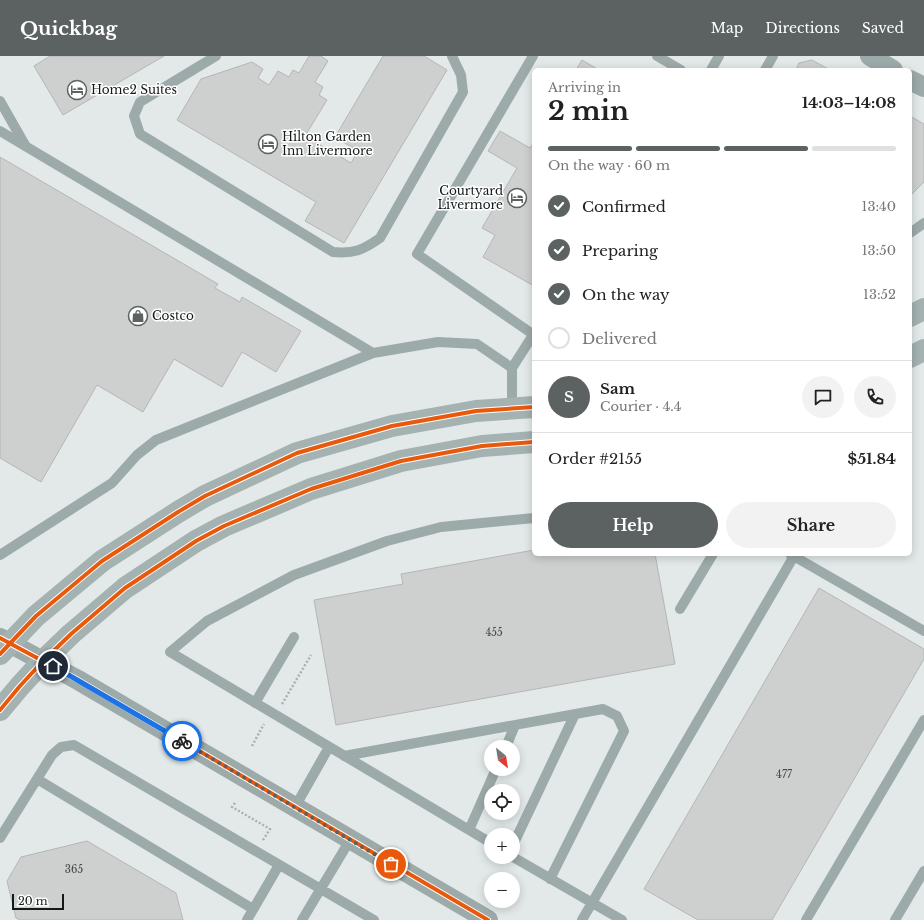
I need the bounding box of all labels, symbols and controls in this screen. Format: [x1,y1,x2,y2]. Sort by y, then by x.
text: Quickbag [20,17,117,40]
text: Map [711,19,743,37]
text: Directions [765,19,840,37]
text: Saved [862,19,904,37]
hotel icon: Home2 Suites [66,79,88,101]
text: Arriving in [548,79,621,96]
place label: Home2 Suites [91,82,177,97]
text: 14:03–14:08 [802,93,896,112]
text: 2 min [548,95,629,127]
place label: Hilton Garden Inn Livermore [282,129,373,158]
hotel icon: Hilton Garden Inn Livermore [257,133,279,155]
text: On the way · 60 m [548,157,670,174]
place label: Courtyard Livermore [437,183,503,212]
hotel icon: Courtyard Livermore [506,187,528,209]
icon: check [548,195,570,217]
text: Confirmed [582,197,666,216]
text: 13:40 [862,198,896,215]
icon: check [548,239,570,261]
text: Preparing [582,241,658,260]
text: 13:50 [862,242,896,259]
icon: check [548,283,570,305]
text: On the way [582,285,670,304]
text: 13:52 [863,286,896,303]
shop icon: Costco [127,305,149,327]
place label: Costco [152,308,194,323]
text: Delivered [582,329,657,348]
button: chat [802,376,844,418]
button: phone [854,376,896,418]
text: Sam [600,379,635,398]
text: S [564,387,574,406]
text: Courier · 4.4 [600,398,681,415]
text: Order #2155 [548,449,642,468]
text: $51.84 [847,449,896,468]
button: Help [548,502,718,548]
button: Share [726,502,896,548]
house number: 455 [485,626,503,639]
pin [36,649,70,683]
icon: home [42,655,64,677]
courier [162,721,202,761]
icon: bike [171,730,193,752]
north arrow [484,740,520,776]
map controls [484,740,520,908]
house number: 477 [776,768,793,781]
button: locate [484,784,520,820]
button: + [484,828,520,864]
pin [374,847,408,881]
icon: bag [380,853,402,875]
house number: 365 [65,863,83,876]
button: − [484,872,520,908]
scale bar [12,892,64,911]
text: 20 m [18,894,48,908]

